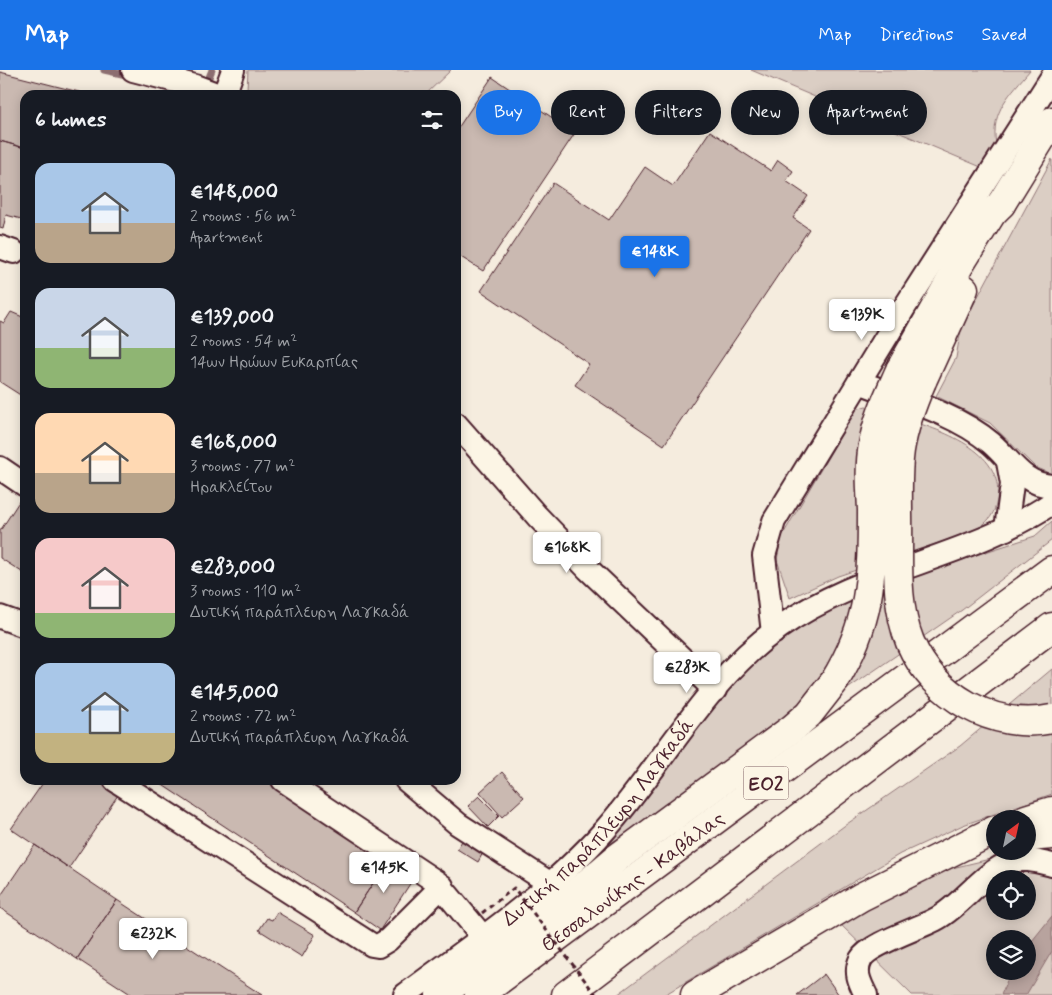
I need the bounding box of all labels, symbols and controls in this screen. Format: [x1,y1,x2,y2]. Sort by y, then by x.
text: Map [25,20,69,51]
text: Map [819,23,852,47]
text: Directions [880,23,954,47]
text: Saved [982,23,1027,47]
chip: Buy [476,90,541,135]
chip: Rent [551,90,625,135]
chip: Filters [635,90,721,135]
chip: New [731,90,799,135]
chip: Apartment [809,90,927,135]
text: 6 homes [35,106,106,134]
icon: filters [418,106,446,134]
text: €148,000 [190,178,278,206]
icon: home [75,183,135,243]
text: 2 rooms · 56 m² [190,206,297,227]
text: Apartment [190,227,263,248]
pin: €148K [620,236,690,278]
text: €148K [631,241,679,262]
pin: €139K [827,298,897,341]
text: €139,000 [190,303,274,331]
text: €139K [840,304,884,325]
icon: home [75,308,135,368]
text: 2 rooms · 54 m² [190,331,297,352]
text: 14ων Ηρώων Ευκαρπίας [190,352,358,373]
text: €168,000 [190,428,277,456]
icon: home [75,433,135,493]
text: 3 rooms · 77 m² [190,456,295,477]
text: Ηρακλείτου [190,477,272,498]
pin: €168K [532,532,602,574]
text: €168K [544,537,590,558]
text: €283,000 [190,553,275,581]
icon: home [75,558,135,618]
text: 3 rooms · 110 m² [190,581,301,602]
text: Δυτική παράπλευρη Λαγκαδά [190,602,409,623]
pin: €283K [652,652,722,694]
text: €283K [665,657,709,678]
text: €145,000 [190,678,279,706]
icon: home [75,683,135,743]
text: 2 rooms · 72 m² [190,706,296,727]
street label: Δυτική παράπλευρη Λαγκαδά [497,713,701,933]
text: Δυτική παράπλευρη Λαγκαδά [190,727,409,748]
road number: ΕΟ2 [744,766,788,800]
street label: Θεσσαλονίκης - Καβάλας [536,805,731,959]
north arrow [986,810,1036,860]
map controls [986,810,1036,980]
pin: €145K [349,852,419,894]
text: €145K [360,857,408,878]
button: locate [986,870,1036,920]
pin: €232K [118,918,188,960]
text: €232K [130,923,176,944]
button: layers [986,930,1036,980]

